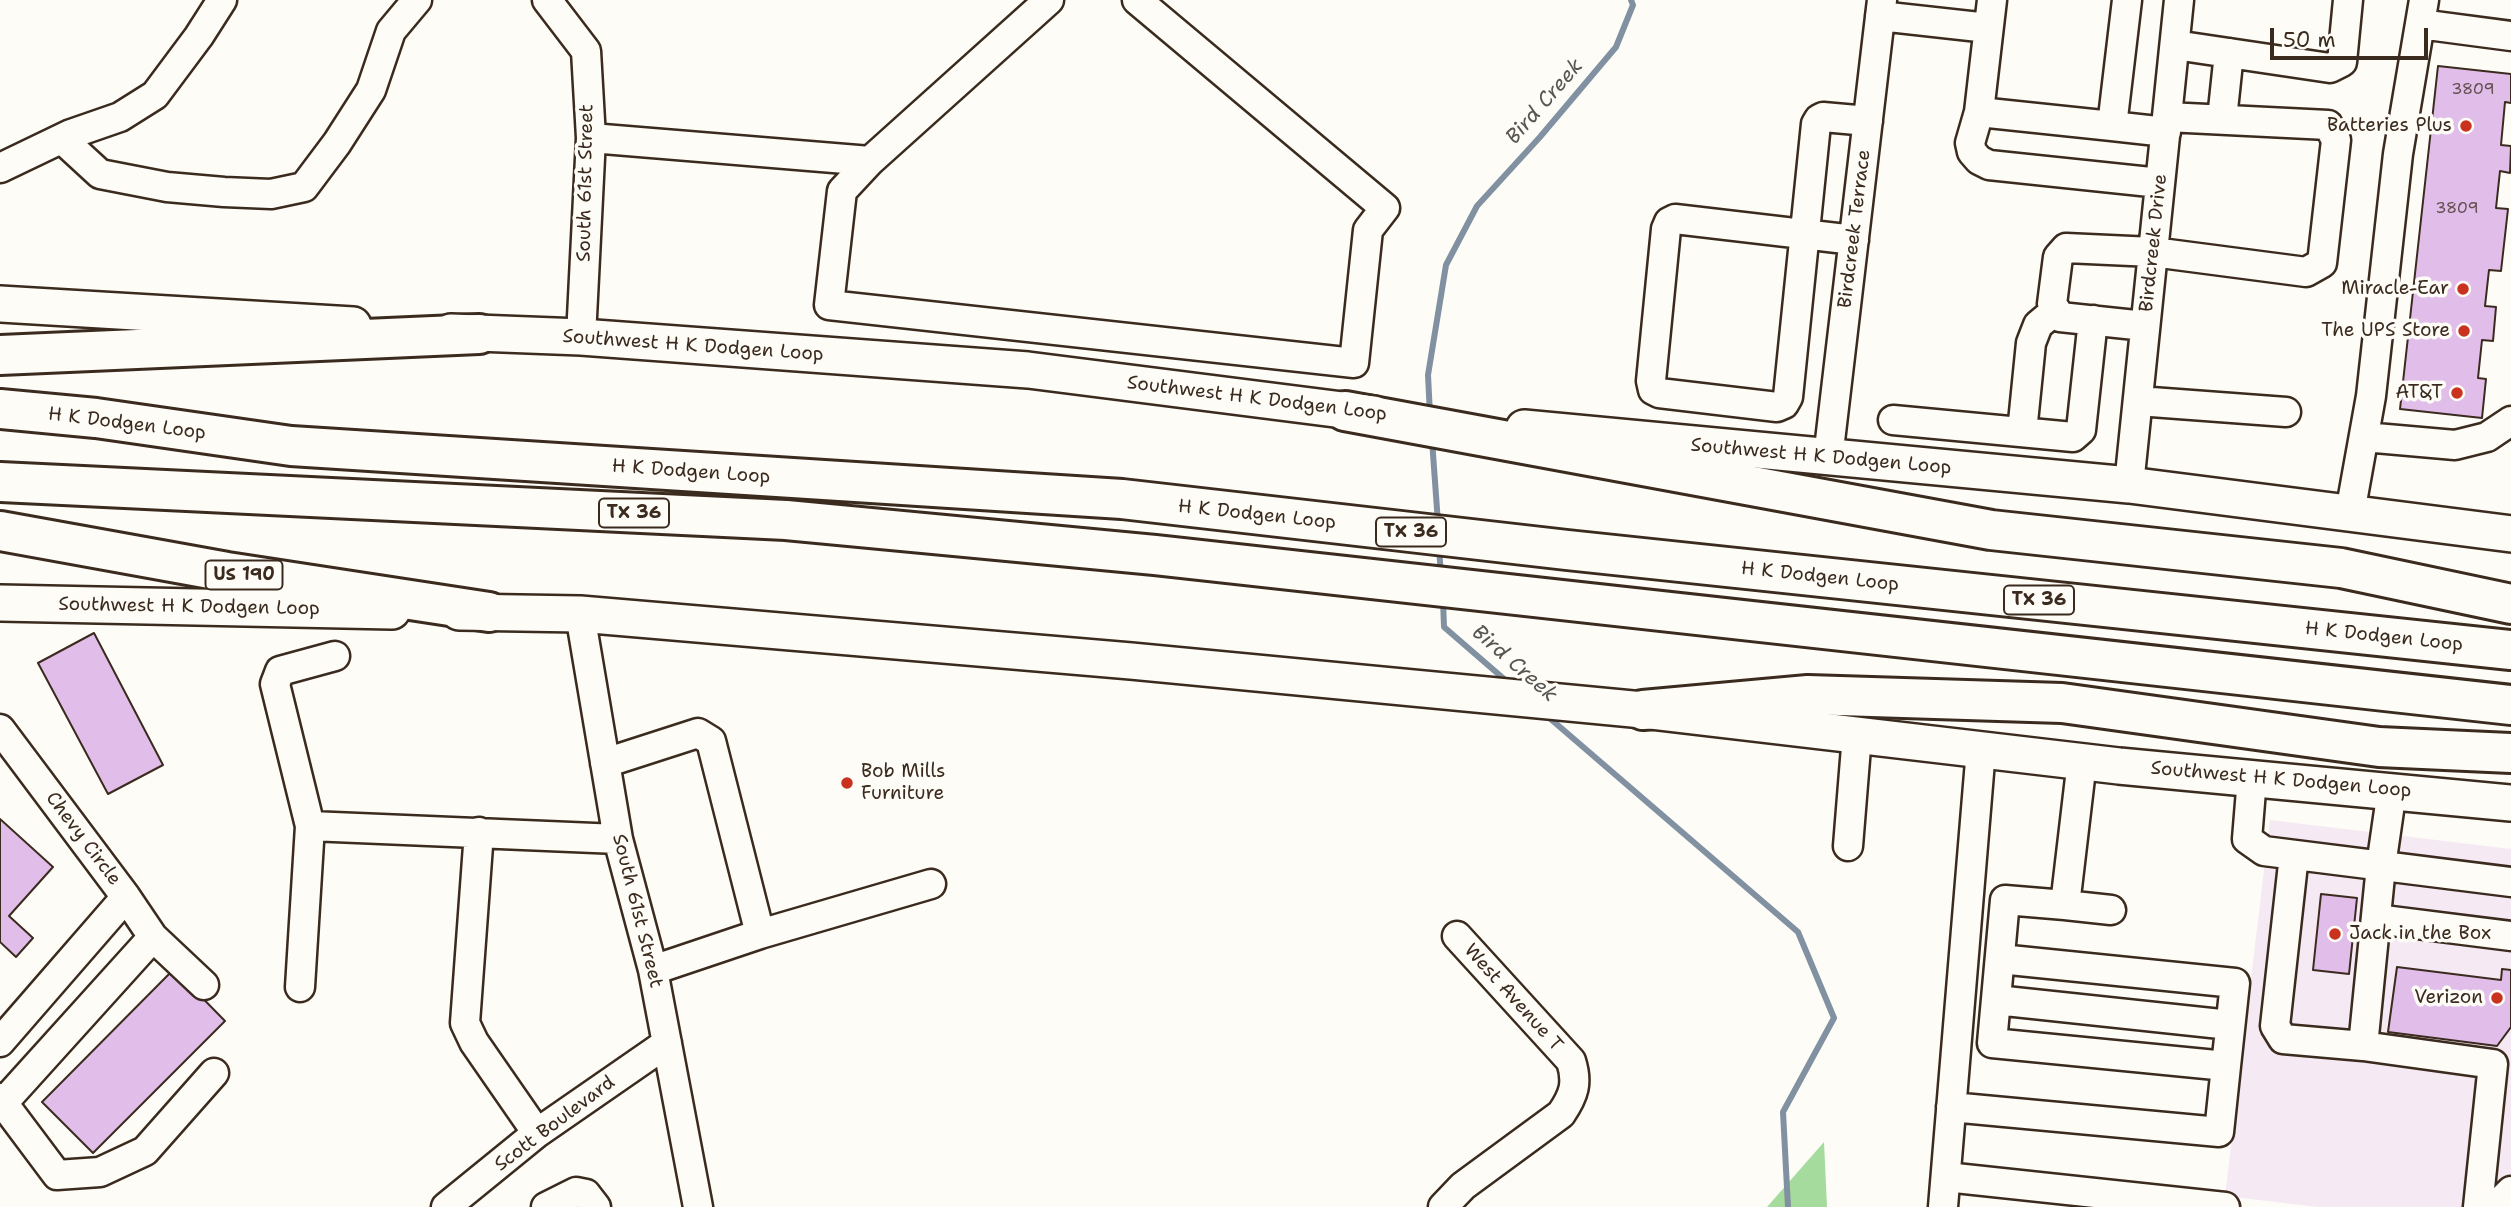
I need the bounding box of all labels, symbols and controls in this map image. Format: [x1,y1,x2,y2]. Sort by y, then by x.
scale bar [2273,14,2430,58]
text: 50 m [2283,26,2336,54]
water label: Bird Creek [1501,54,1589,150]
house number: 3809 [2451,80,2495,100]
street label: South 61st Street [573,104,599,262]
place label: Batteries Plus [2327,115,2452,137]
marker: Batteries Plus [2458,118,2474,134]
street label: Birdcreek Terrace [1834,148,1876,310]
street label: Birdcreek Drive [2135,173,2173,313]
house number: 3809 [2435,199,2479,219]
place label: Miracle-Ear [2341,278,2449,300]
marker: Miracle-Ear [2455,281,2471,297]
place label: The UPS Store [2321,320,2450,342]
marker: The UPS Store [2456,323,2472,339]
street label: Southwest H K Dodgen Loop [562,326,824,366]
street label: Southwest H K Dodgen Loop [1126,372,1388,426]
place label: AT&T [2396,382,2443,404]
marker: AT&T [2449,385,2465,401]
street label: H K Dodgen Loop [47,403,207,445]
street label: Southwest H K Dodgen Loop [1690,434,1952,480]
street label: H K Dodgen Loop [611,455,771,489]
street label: H K Dodgen Loop [1177,495,1337,535]
road number: TX 36 [599,499,669,528]
road number: TX 36 [1376,518,1446,546]
street label: H K Dodgen Loop [1740,557,1900,597]
road number: US 190 [205,560,282,590]
road number: TX 36 [2004,586,2074,614]
street label: Southwest H K Dodgen Loop [58,593,320,621]
street label: H K Dodgen Loop [2304,617,2464,657]
water label: Bird Creek [1466,620,1562,708]
street label: Southwest H K Dodgen Loop [2150,757,2412,803]
place label: Bob Mills Furniture [861,761,946,805]
marker: Bob Mills Furniture [839,775,855,791]
street label: Chevy Circle [40,788,126,890]
street label: South 61st Street [607,832,667,990]
place label: Jack in the Box [2349,923,2491,945]
marker: Jack in the Box [2327,926,2343,942]
street label: West Avenue T [1459,939,1567,1057]
place label: Verizon [2414,987,2483,1009]
marker: Verizon [2489,990,2505,1006]
street label: Scott Boulevard [490,1071,620,1177]

